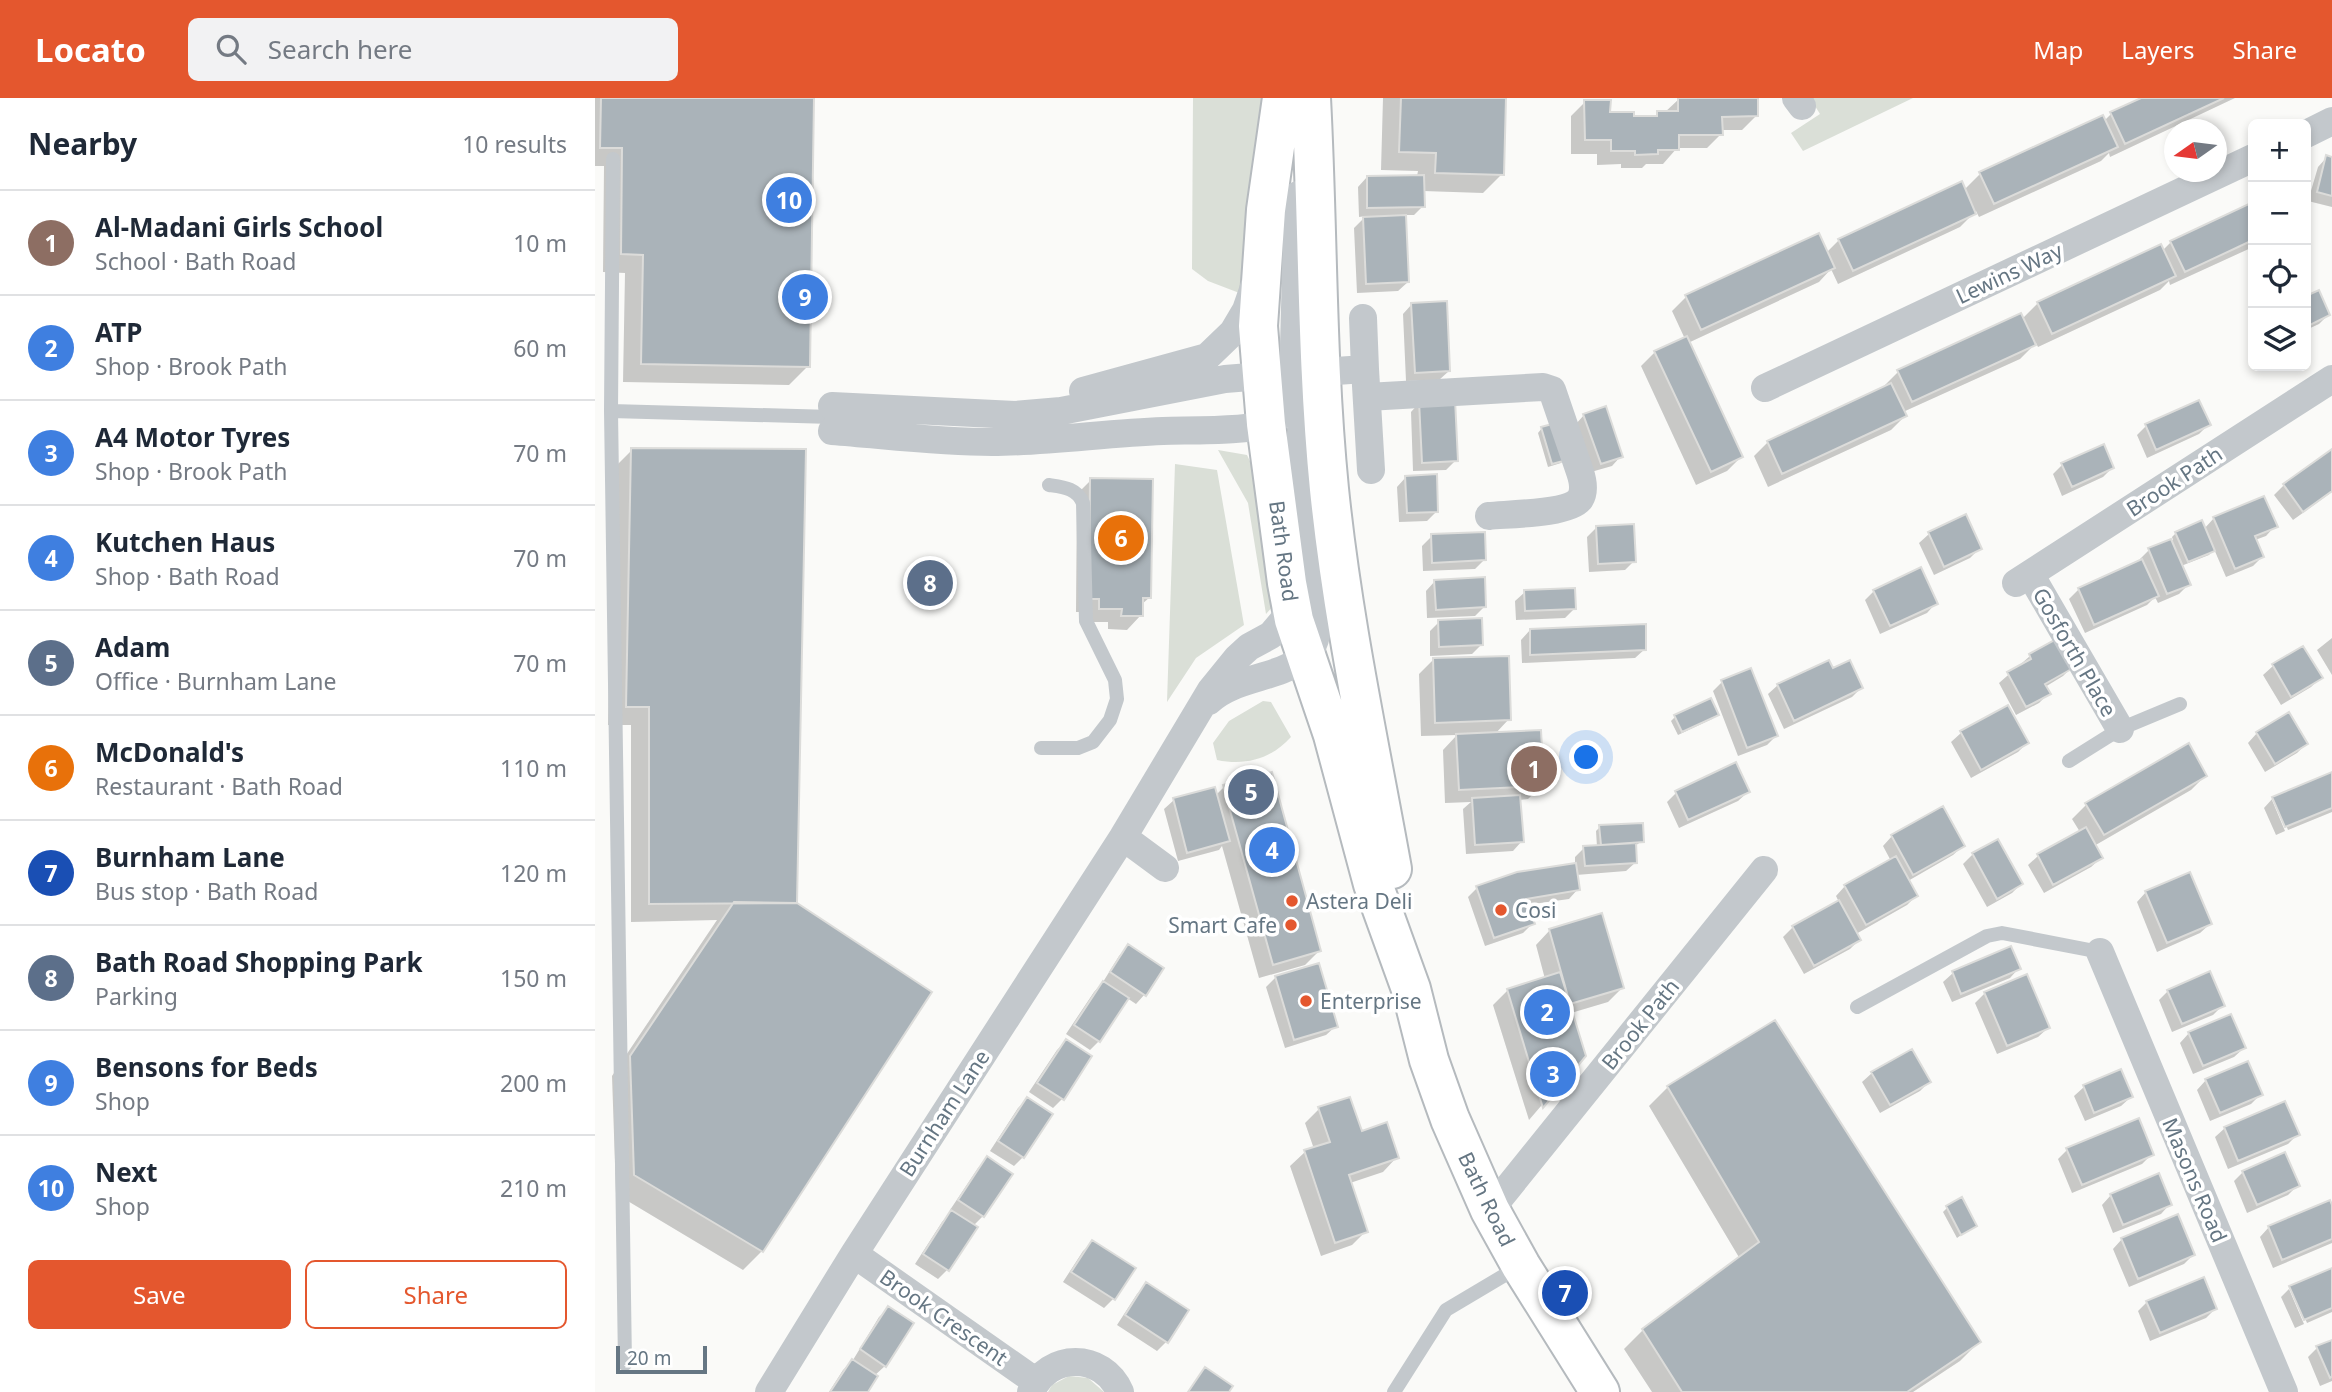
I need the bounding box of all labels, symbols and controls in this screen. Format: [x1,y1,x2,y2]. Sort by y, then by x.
search box [188,18,678,81]
text: Locato [35,27,146,72]
icon: search [212,30,250,68]
text: Search here [268,31,413,67]
text: Map [2033,33,2083,66]
text: Layers [2121,33,2195,66]
text: Share [2233,33,2297,66]
north arrow [2164,119,2227,182]
map controls [2248,119,2311,371]
button: + [2248,119,2311,182]
text: Nearby [28,123,137,164]
text: 10 results [462,128,567,160]
pin: 10 [766,174,812,226]
button: − [2248,182,2311,245]
text: Al-Madani Girls School [95,209,383,245]
text: 1 [44,227,58,259]
text: 10 m [513,227,567,259]
street label: Lewins Way [1951,236,2067,310]
text: School · Bath Road [95,245,296,277]
button: locate [2248,245,2311,308]
pin: 9 [782,271,828,323]
button: layers [2248,308,2311,371]
text: ATP [95,314,142,350]
text: 2 [44,332,58,364]
text: 60 m [513,332,567,364]
text: Shop · Brook Path [95,350,287,382]
text: A4 Motor Tyres [95,419,290,455]
text: 3 [44,437,58,469]
text: 70 m [513,437,567,469]
street label: Brook Path [2121,440,2227,522]
text: Shop · Brook Path [95,455,287,487]
street label: Bath Road [1263,499,1305,603]
pin: 6 [1098,512,1144,564]
text: Kutchen Haus [95,524,275,560]
text: 4 [44,542,58,574]
text: 70 m [513,542,567,574]
pin: 8 [907,557,953,609]
text: Shop · Bath Road [95,560,280,592]
street label: Gosforth Place [2027,582,2123,722]
text: Adam [95,629,170,665]
text: 5 [44,647,58,679]
text: 70 m [513,647,567,679]
text: Office · Burnham Lane [95,665,336,697]
text: McDonald's [95,734,244,770]
your location [1569,740,1603,774]
pin: 1 [1511,743,1557,795]
text: 6 [44,752,58,784]
text: 110 m [500,752,567,784]
pin: 5 [1228,766,1274,818]
text: Restaurant · Bath Road [95,770,343,802]
pin: 4 [1249,824,1295,876]
text: Burnham Lane [95,839,285,875]
text: 7 [44,857,58,889]
text: 120 m [500,857,567,889]
text: Bus stop · Bath Road [95,875,318,907]
place label: Astera Deli [1306,887,1412,915]
marker: Astera Deli [1284,893,1300,909]
place label: Cosi [1515,896,1556,924]
marker: Cosi [1493,902,1509,918]
place label: Smart Cafe [1168,911,1277,939]
marker: Smart Cafe [1283,917,1299,933]
text: Bath Road Shopping Park [95,944,423,980]
text: 8 [44,962,58,994]
text: 150 m [500,962,567,994]
street label: Brook Path [1595,973,1685,1075]
text: Parking [95,980,178,1012]
pin: 2 [1524,986,1570,1038]
place label: Enterprise [1320,987,1422,1015]
marker: Enterprise [1298,993,1314,1009]
street label: Burnham Lane [893,1044,995,1182]
pin: 3 [1530,1048,1576,1100]
text: Bensons for Beds [95,1049,318,1085]
text: 9 [44,1067,58,1099]
text: 200 m [500,1067,567,1099]
text: Shop [95,1085,150,1117]
street label: Masons Road [2156,1114,2234,1246]
street label: Bath Road [1452,1147,1522,1251]
text: Next [95,1154,157,1190]
text: 10 [38,1172,64,1204]
text: 210 m [500,1172,567,1204]
text: Shop [95,1190,150,1222]
button: Save [28,1260,291,1329]
button: Share [305,1260,567,1329]
street label: Brook Crescent [875,1263,1014,1372]
pin: 7 [1542,1267,1588,1319]
scale bar [616,1343,707,1375]
text: 20 m [627,1345,671,1371]

